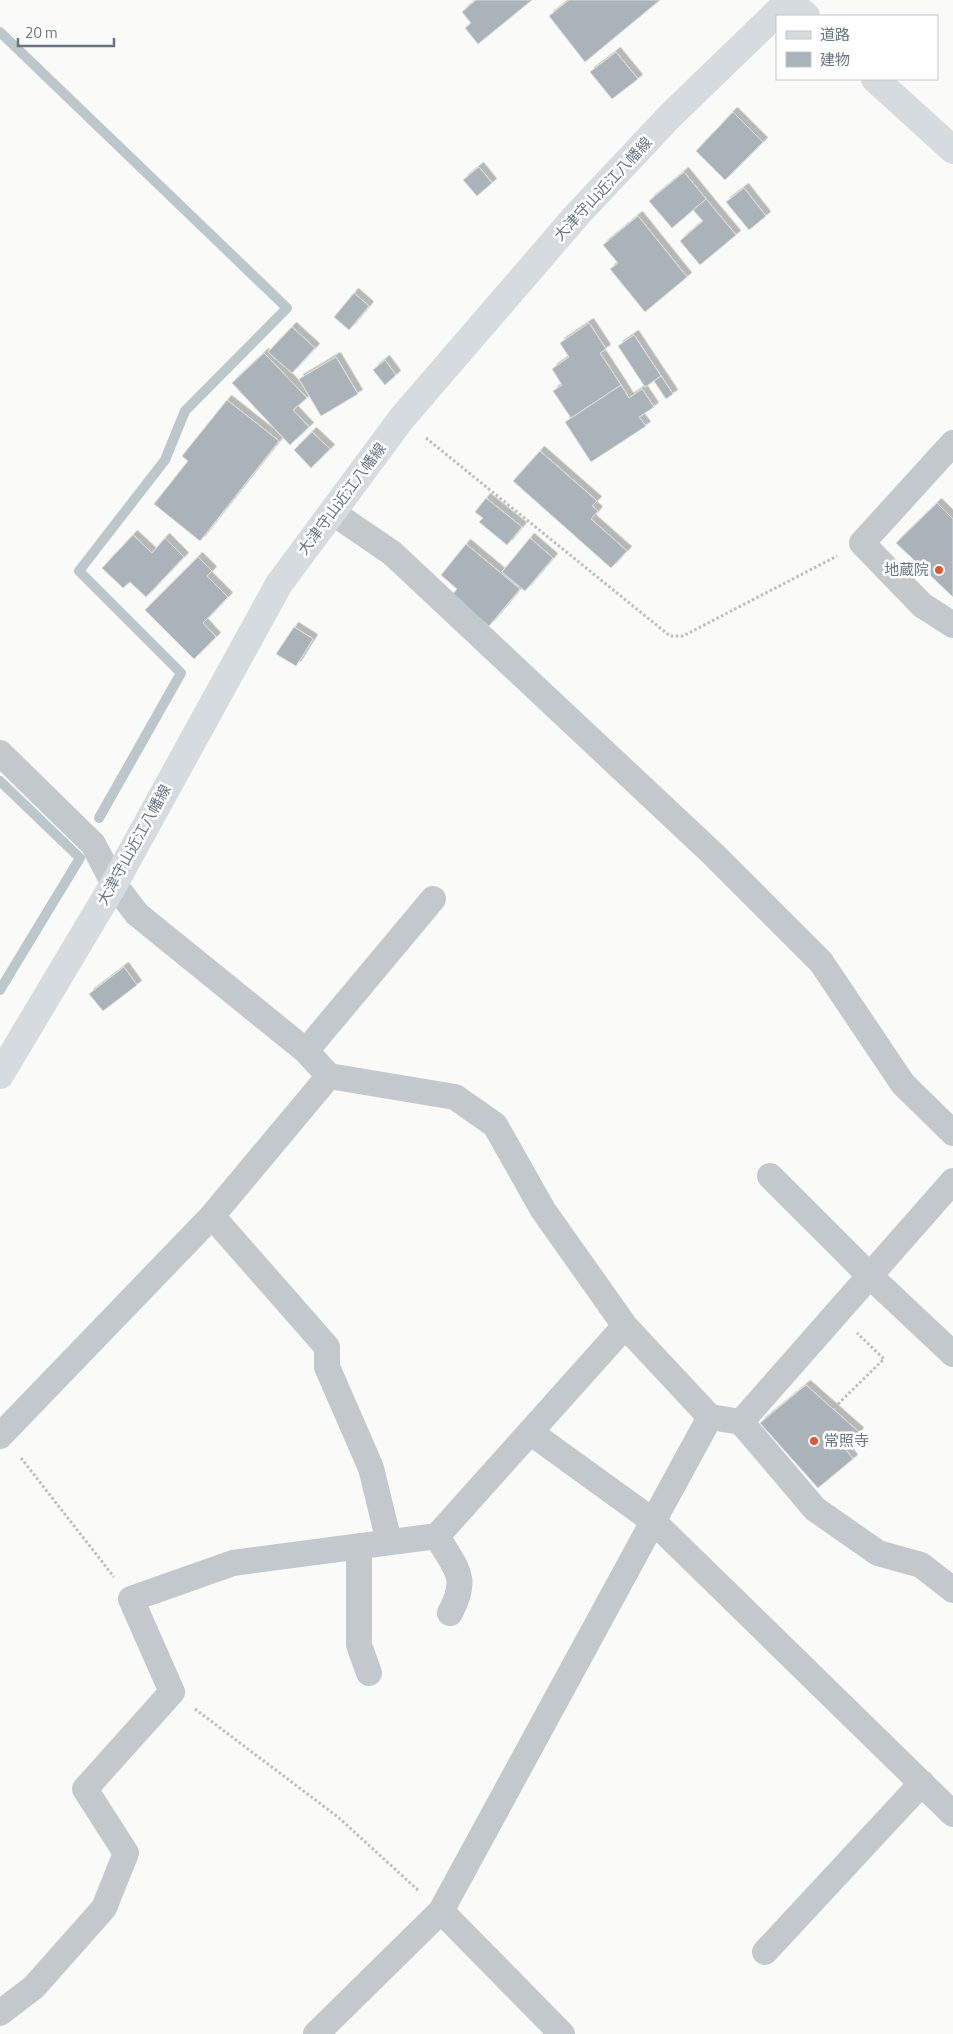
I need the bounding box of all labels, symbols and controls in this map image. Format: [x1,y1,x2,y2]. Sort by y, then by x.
scale bar [18,15,114,47]
legend [776,15,938,80]
text: 20 m [25,21,58,44]
text: 道路 [820,23,850,46]
text: 建物 [820,48,850,71]
street label: 大津守山近江八幡線 [548,131,657,246]
street label: 大津守山近江八幡線 [292,438,391,560]
place label: 地蔵院 [884,558,929,581]
marker: 地蔵院 [933,564,945,576]
street label: 大津守山近江八幡線 [91,780,176,909]
place label: 常照寺 [824,1429,869,1452]
marker: 常照寺 [808,1435,820,1447]

